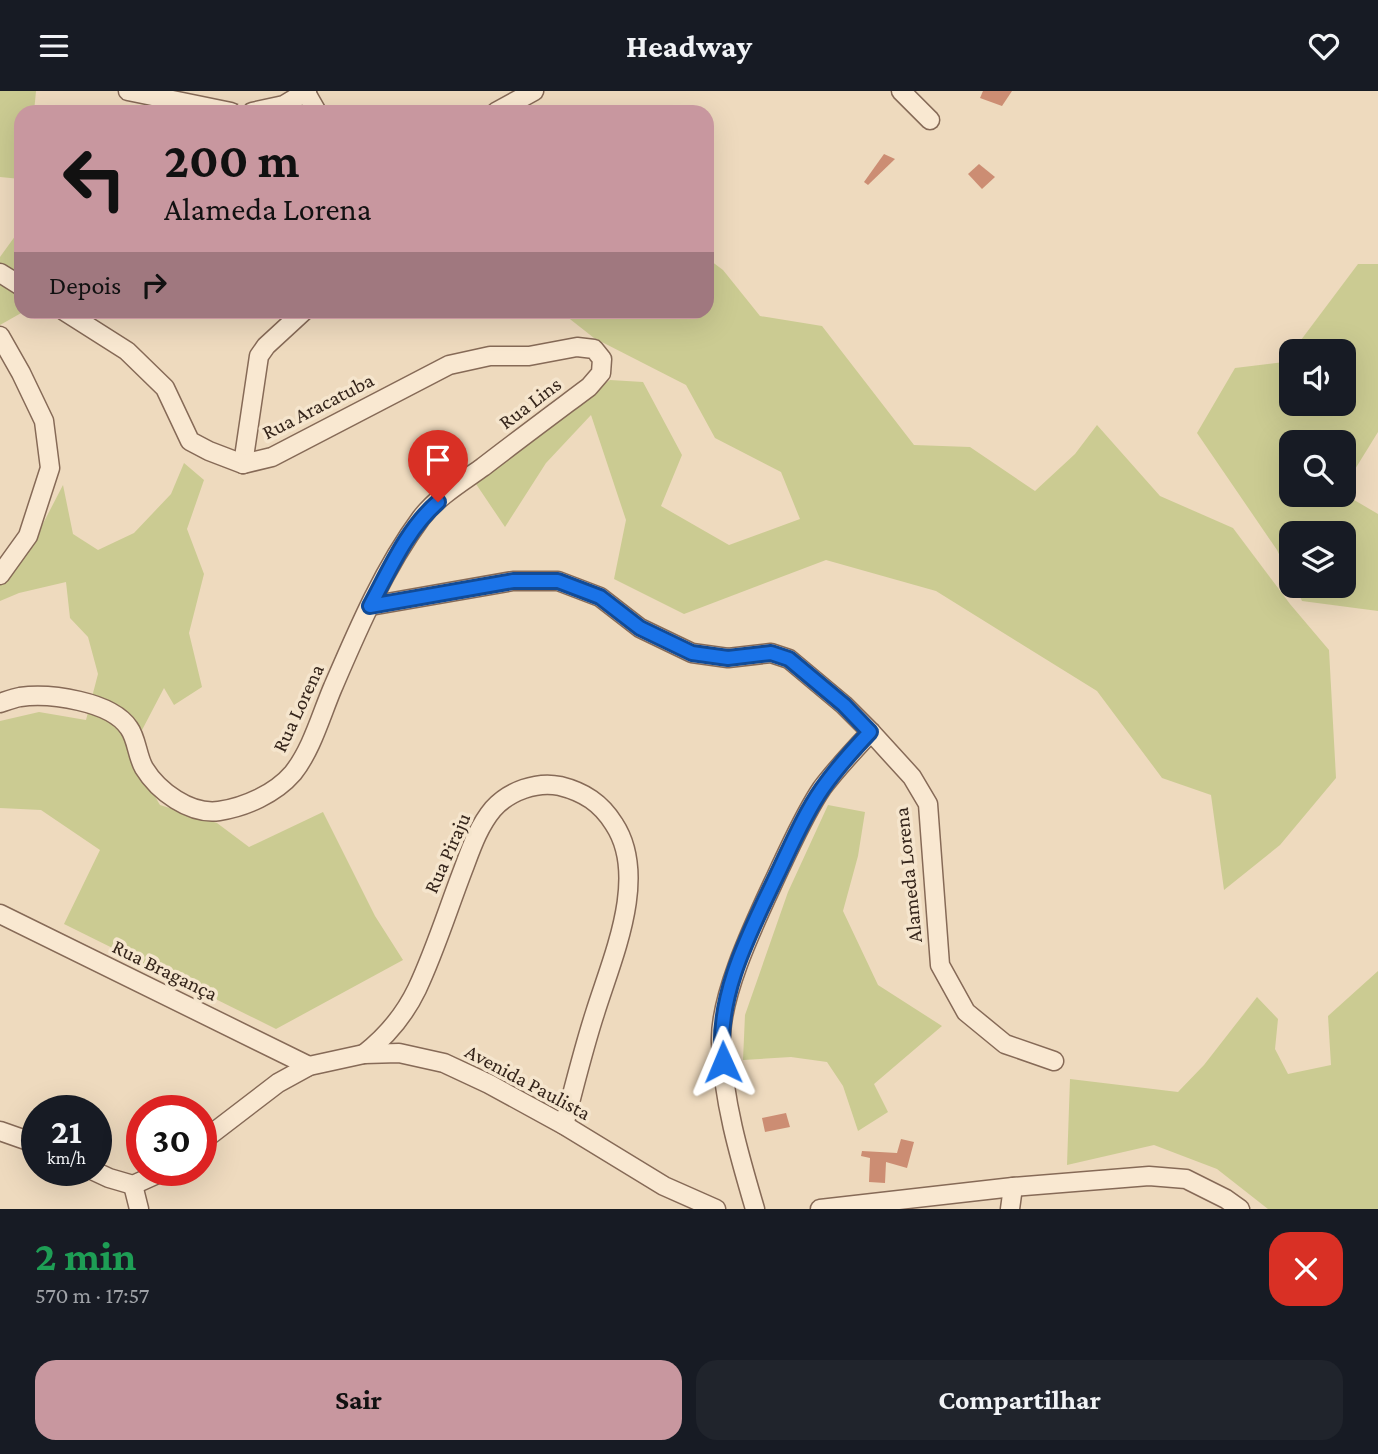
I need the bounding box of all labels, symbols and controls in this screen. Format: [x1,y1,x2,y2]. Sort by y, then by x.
icon: menu [35,27,73,65]
icon: heart [1305,27,1343,65]
text: Headway [626,28,752,64]
icon: left [49,133,140,224]
text: 200 m [164,133,299,188]
text: Alameda Lorena [164,191,371,227]
icon: right [135,266,173,304]
text: Depois [49,271,121,300]
map controls [1279,339,1356,598]
button: sound [1279,339,1356,416]
street label: Rua Aracatuba [258,368,378,444]
street label: Rua Lins [494,372,566,434]
pin [408,430,468,502]
button: search [1279,430,1356,507]
icon: arrive [419,441,457,479]
button: layers [1279,521,1356,598]
street label: Rua Lorena [267,660,329,756]
street label: Alameda Lorena [889,806,927,944]
street label: Rua Piraju [419,809,475,897]
street label: Rua Bragança [109,934,222,1006]
position arrow [686,1025,760,1099]
street label: Avenida Paulista [461,1039,595,1125]
speed limit sign: 30 [126,1095,217,1186]
text: 21 [51,1112,82,1151]
text: km/h [47,1148,86,1168]
text: 2 min [35,1232,136,1279]
button: close [1269,1232,1343,1306]
text: 570 m · 17:57 [35,1282,149,1308]
button: Sair [35,1360,682,1440]
button: Compartilhar [696,1360,1343,1440]

